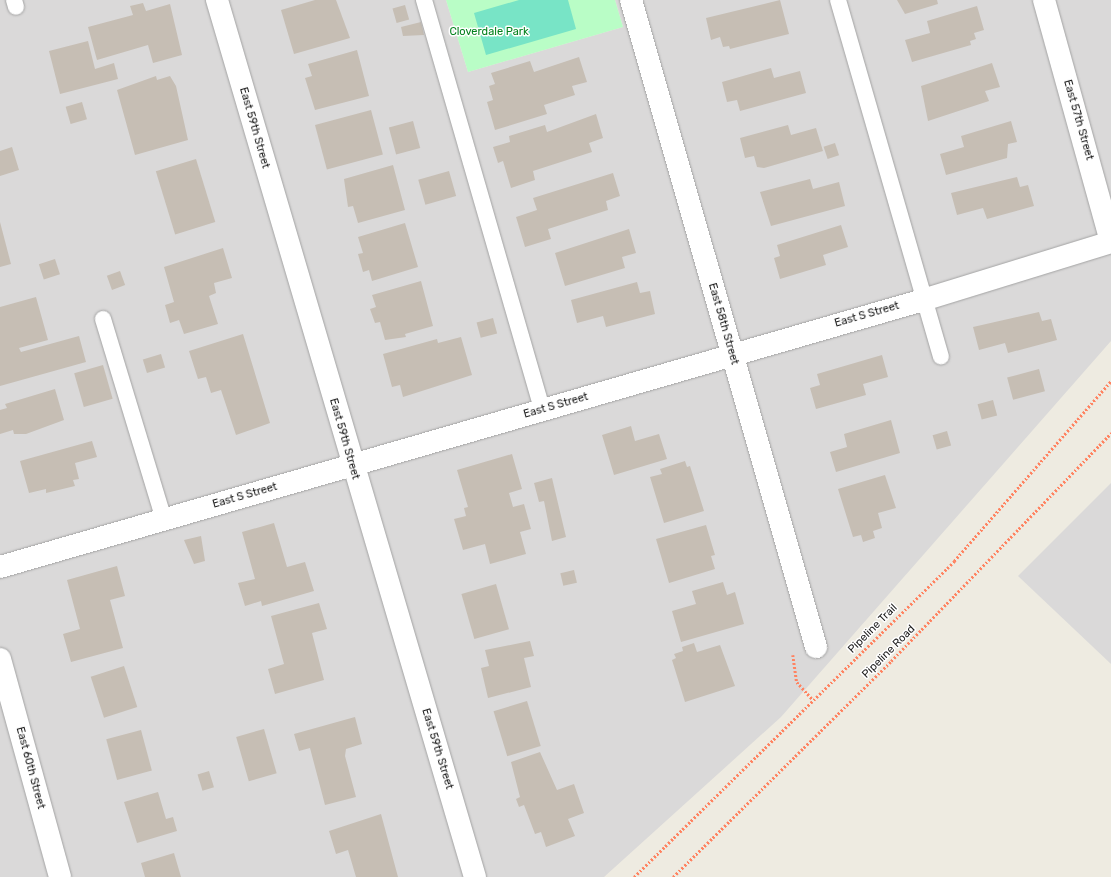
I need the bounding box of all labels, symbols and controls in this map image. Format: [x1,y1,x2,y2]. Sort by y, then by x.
park label: Cloverdale Park [449,25,529,39]
street label: East 57th Street [1060,78,1096,162]
street label: East 59th Street [236,86,272,170]
street label: East 58th Street [705,282,741,366]
street label: East S Street [833,299,901,331]
street label: East S Street [522,390,590,422]
street label: East 59th Street [326,397,362,481]
street label: East S Street [211,480,279,512]
street label: Pipeline Trail [846,602,900,656]
street label: Pipeline Road [860,623,918,681]
street label: East 59th Street [418,707,456,791]
street label: East 60th Street [13,726,47,810]

